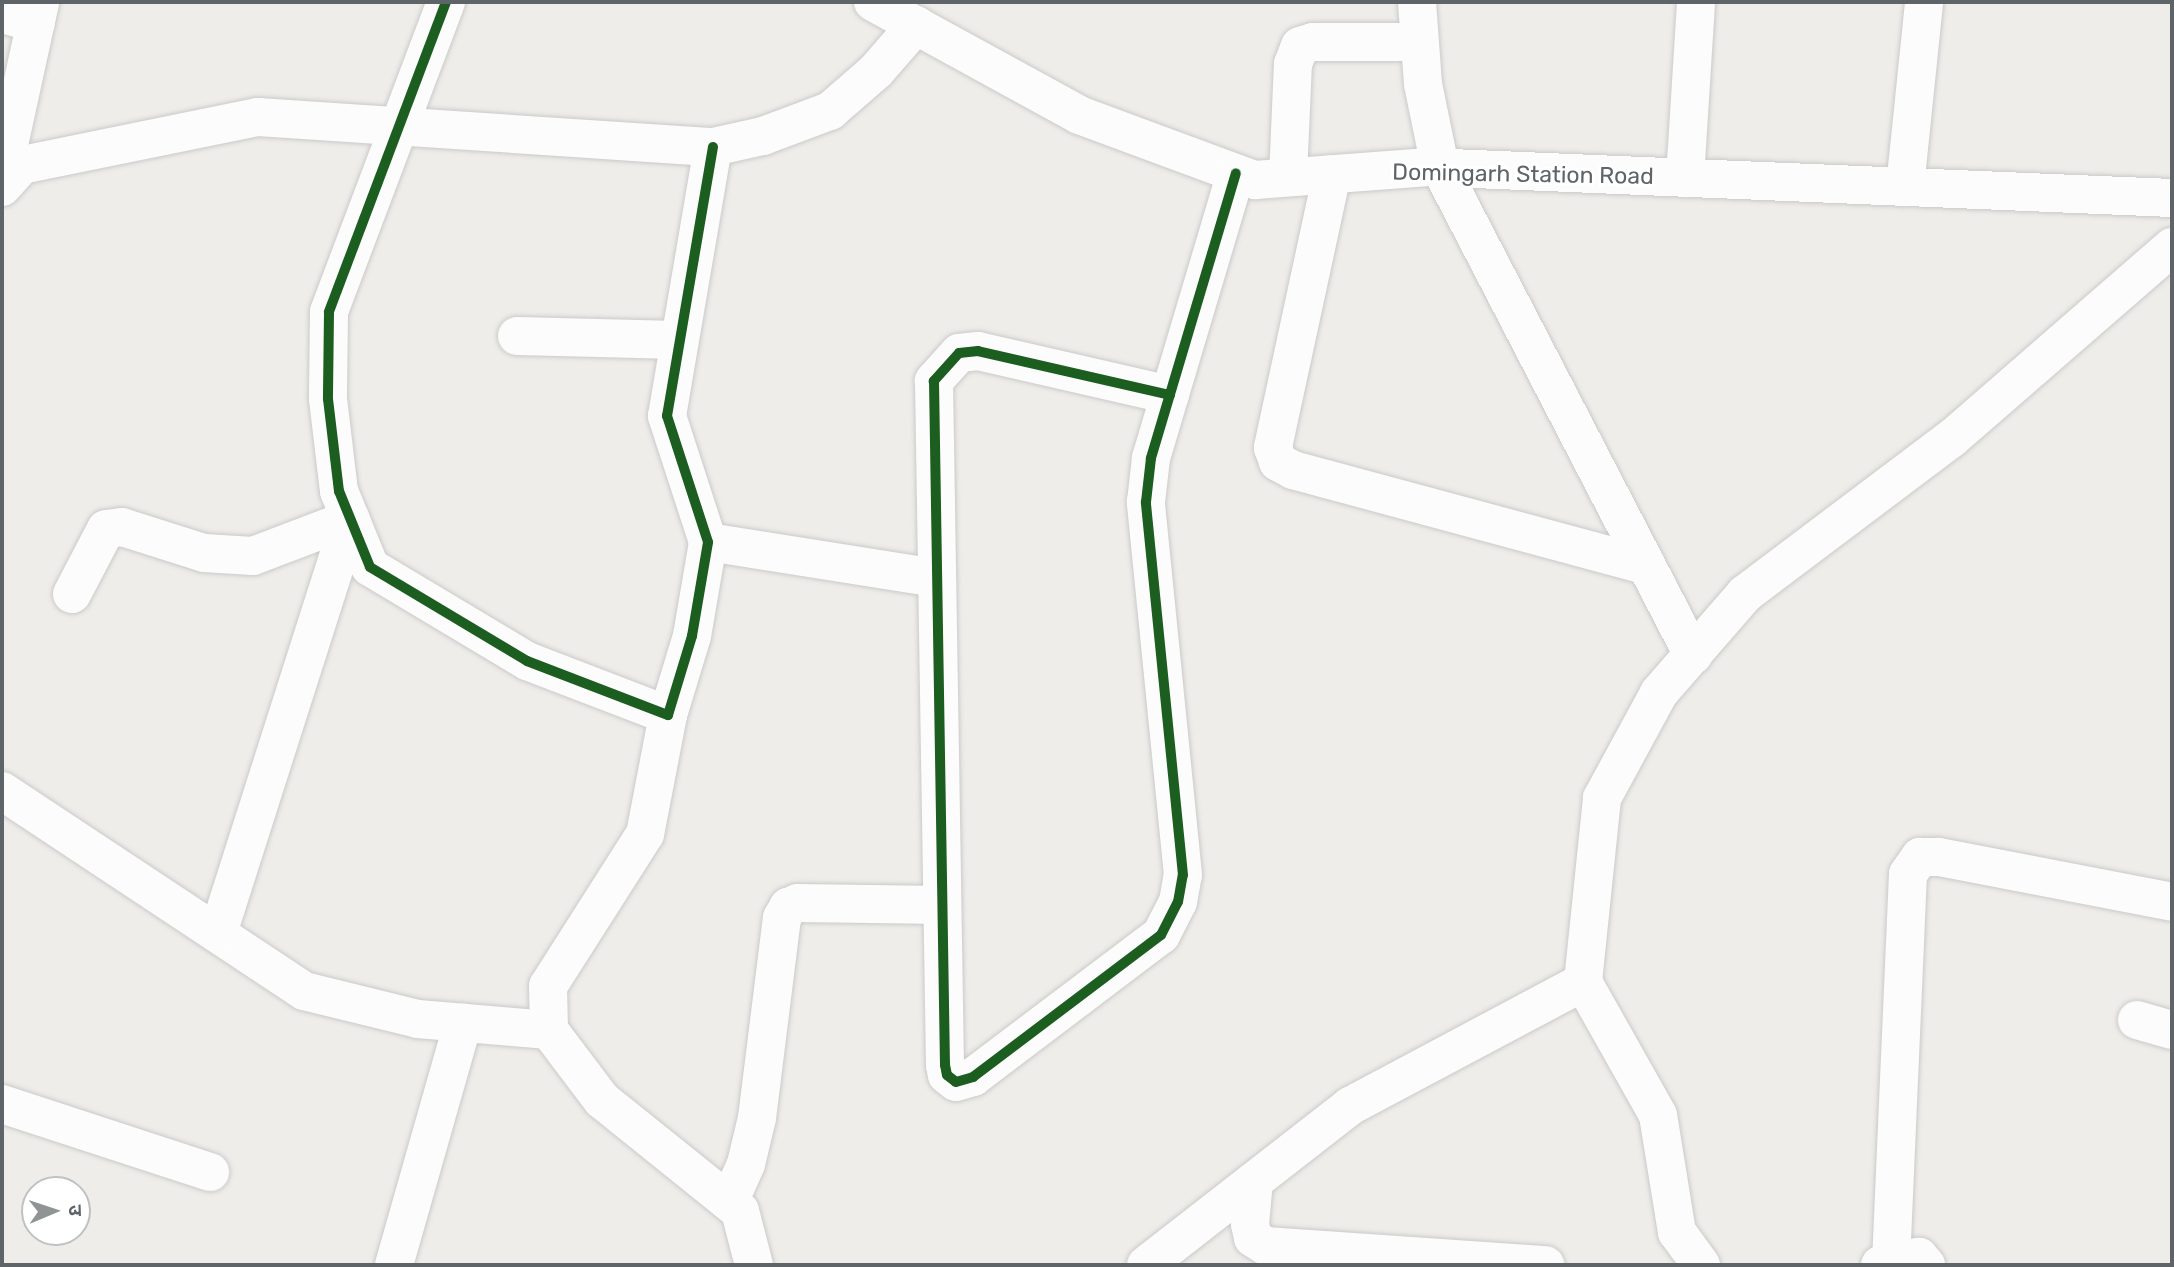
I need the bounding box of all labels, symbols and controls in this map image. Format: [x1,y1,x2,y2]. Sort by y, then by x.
street label: Domingarh Station Road [1392,158,1654,190]
north arrow [21,1176,91,1246]
text: उ [64,1204,87,1216]

